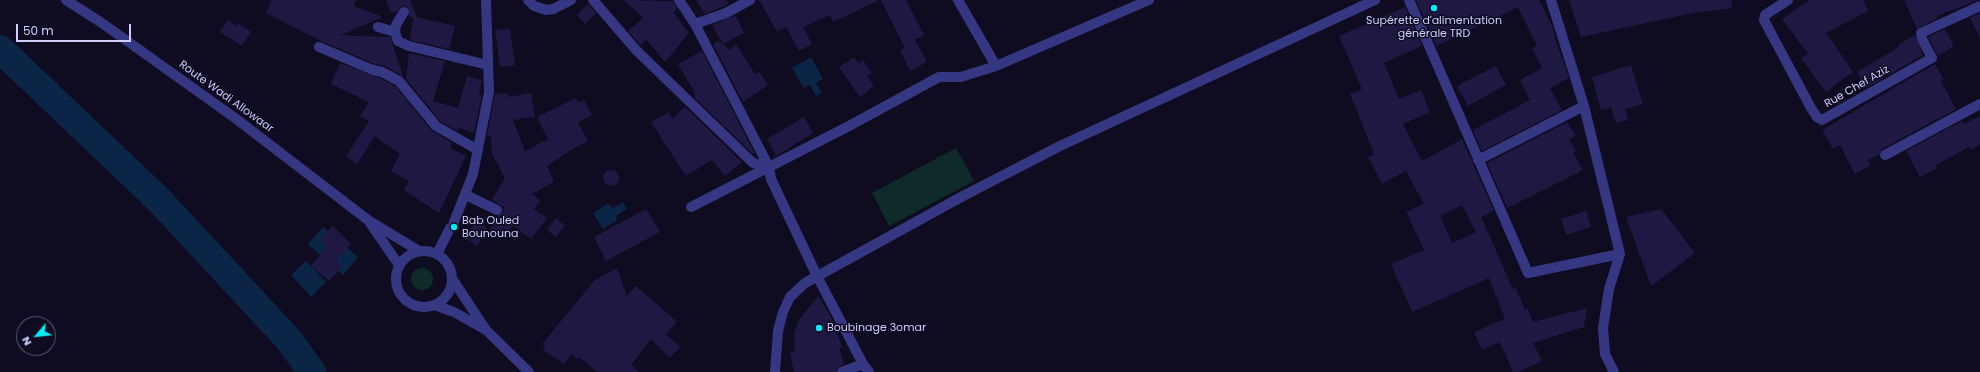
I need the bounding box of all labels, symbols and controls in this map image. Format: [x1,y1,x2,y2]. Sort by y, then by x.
marker: Supérette d'alimentation générale TRD [1429,3,1439,13]
place label: Supérette d'alimentation générale TRD [1366,14,1502,40]
scale bar [18,16,133,42]
text: 50 m [23,22,54,39]
street label: Route Wadi Allowaar [176,58,276,136]
street label: Rue Chef Aziz [1822,63,1892,111]
place label: Bab Ouled Bounouna [462,214,519,240]
marker: Bab Ouled Bounouna [449,222,459,232]
north arrow [16,316,56,356]
place label: Boubinage 3omar [827,321,926,335]
marker: Boubinage 3omar [814,323,824,333]
text: N [17,334,35,349]

